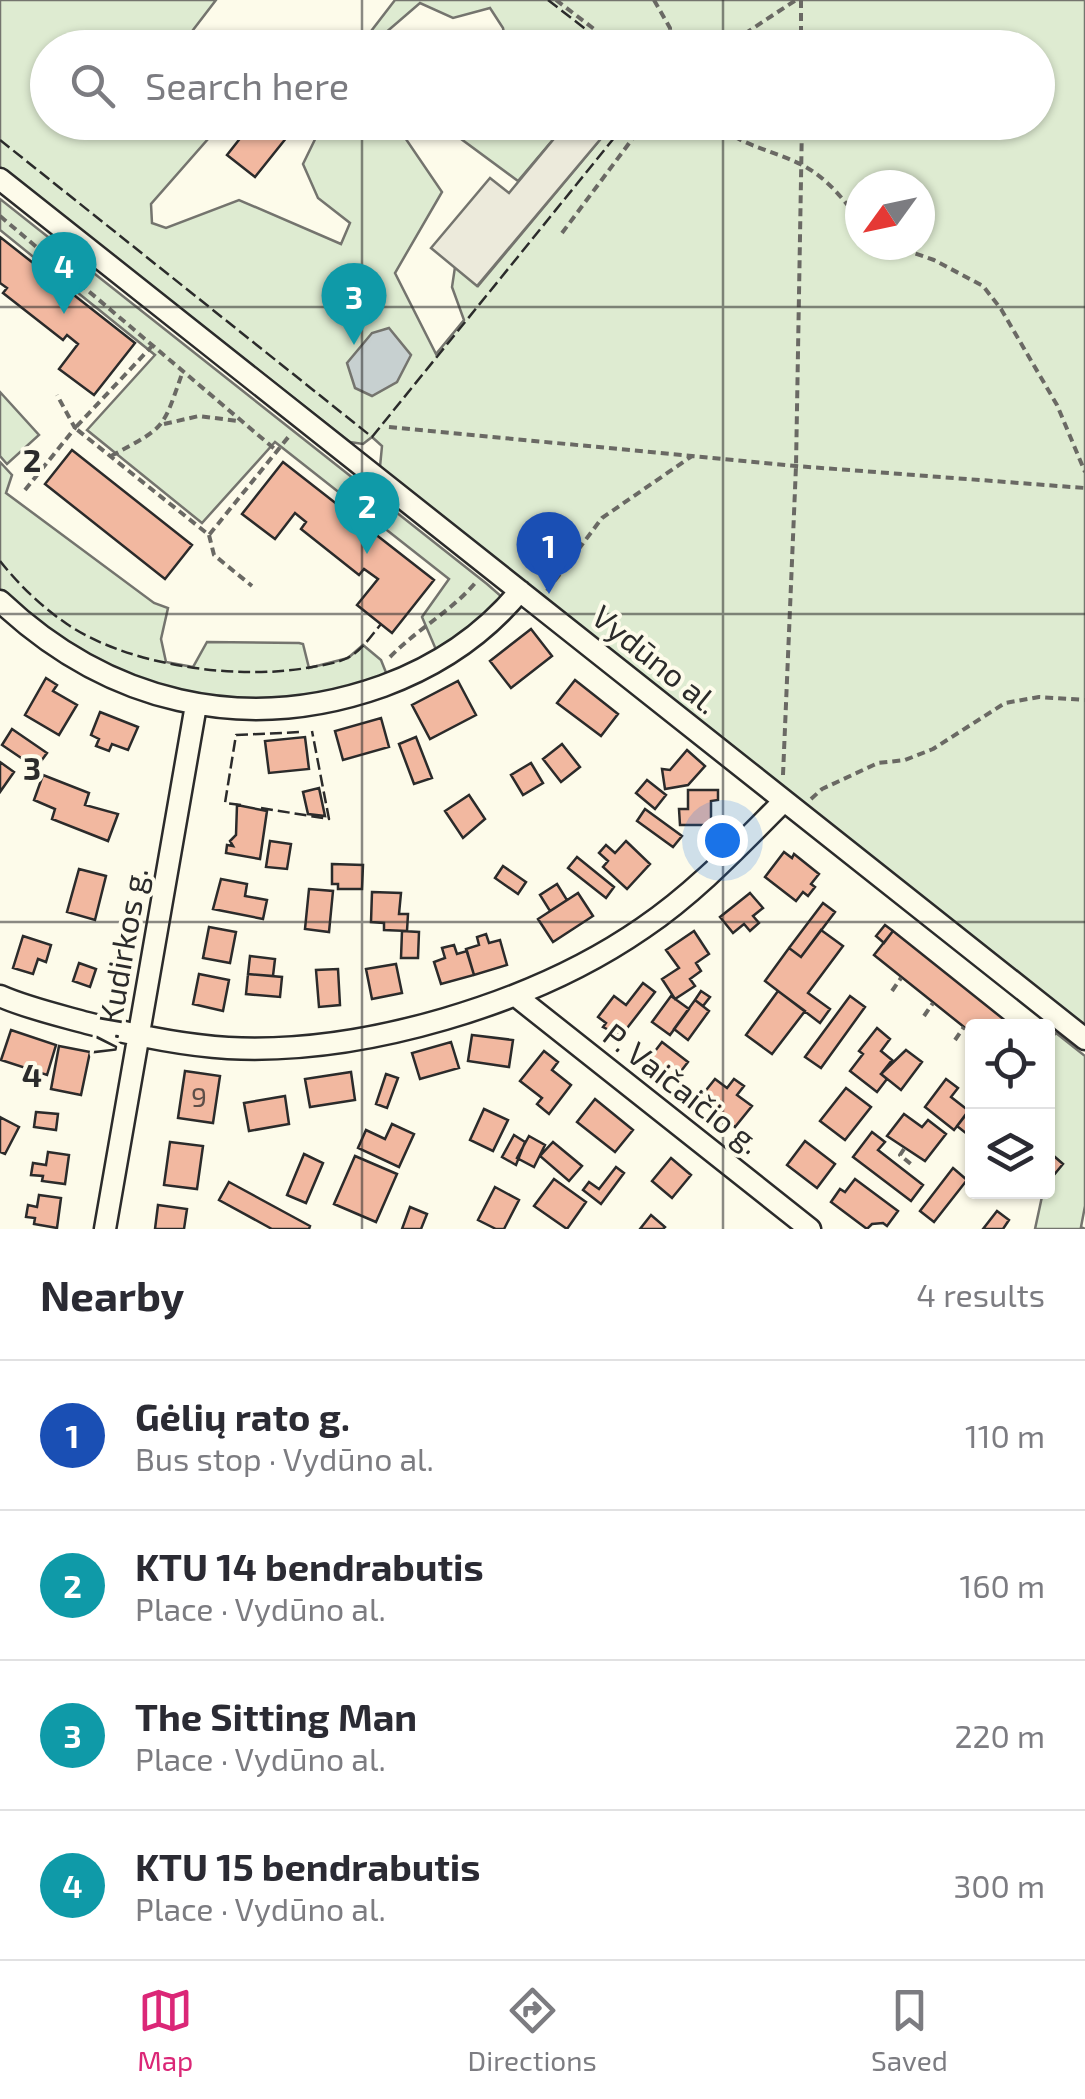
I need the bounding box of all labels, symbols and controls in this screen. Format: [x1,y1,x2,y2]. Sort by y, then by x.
search box [30,30,1055,140]
icon: search [65,58,120,113]
text: Search here [145,62,349,108]
north arrow [845,170,935,260]
pin: 4 [32,232,96,314]
pin: 3 [322,262,386,345]
text: 2 [23,440,41,478]
pin: 2 [334,472,400,554]
pin: 1 [516,512,582,594]
street label: Vydūno al. [586,596,727,721]
text: 3 [23,748,41,786]
your location [697,815,748,866]
street label: V. Kudirkos g. [84,864,154,1059]
street label: P. Vaičaičio g. [597,1014,770,1161]
map controls [965,1019,1055,1199]
button: locate [965,1019,1055,1109]
text: 4 [22,1055,42,1093]
house number: 9 [191,1079,207,1113]
button: layers [965,1109,1055,1199]
text: Nearby [40,1269,184,1319]
text: 4 results [916,1275,1045,1313]
text: Gėlių rato g. [135,1393,350,1439]
text: 1 [66,1416,79,1454]
text: 110 m [965,1416,1045,1454]
text: Bus stop · Vydūno al. [135,1439,434,1477]
text: KTU 14 bendrabutis [135,1543,484,1589]
text: 2 [63,1566,82,1604]
text: 160 m [959,1566,1045,1604]
text: Place · Vydūno al. [135,1589,386,1627]
text: The Sitting Man [135,1693,417,1739]
text: 3 [63,1716,82,1754]
text: 220 m [955,1716,1045,1754]
text: Place · Vydūno al. [135,1739,386,1777]
text: KTU 15 bendrabutis [135,1843,481,1889]
text: 4 [62,1866,83,1904]
text: 300 m [953,1866,1045,1904]
text: Place · Vydūno al. [135,1889,386,1927]
tab: Map [137,1983,193,2077]
tab: Directions [468,1983,597,2077]
tab: Saved [871,1983,948,2077]

